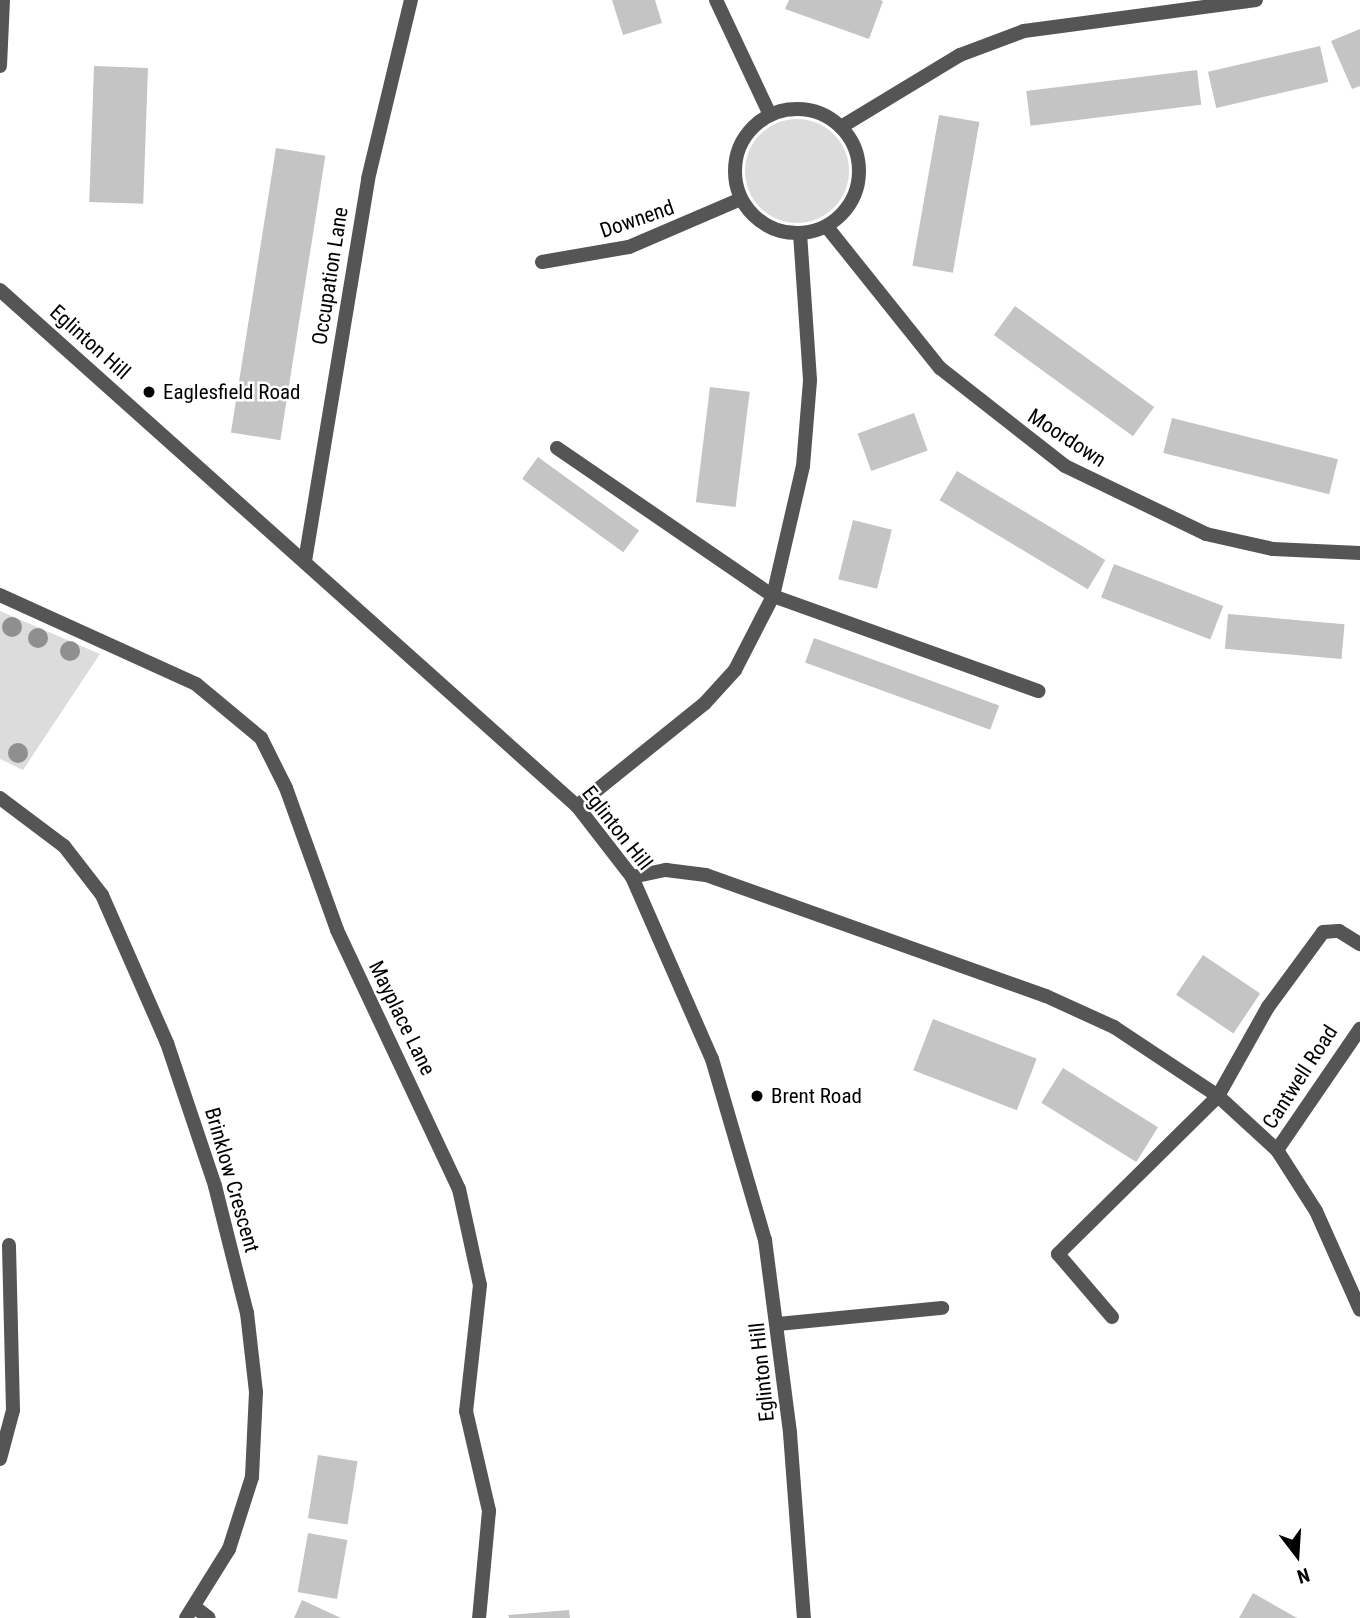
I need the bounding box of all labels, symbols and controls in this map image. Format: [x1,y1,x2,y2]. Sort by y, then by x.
street label: Downend [597,195,677,243]
street label: Occupation Lane [307,205,353,347]
street label: Eglinton Hill [45,299,135,385]
place label: Eaglesfield Road [163,379,300,405]
marker: Eaglesfield Road [141,384,157,400]
street label: Moordown [1023,403,1111,473]
street label: Eglinton Hill [576,781,658,875]
street label: Mayplace Lane [363,957,441,1079]
street label: Cantwell Road [1257,1020,1343,1134]
place label: Brent Road [771,1083,862,1109]
marker: Brent Road [749,1088,765,1104]
street label: Brinklow Crescent [199,1105,265,1255]
street label: Eglinton Hill [744,1321,780,1423]
north arrow [1262,1520,1332,1590]
text: N [1294,1563,1312,1588]

